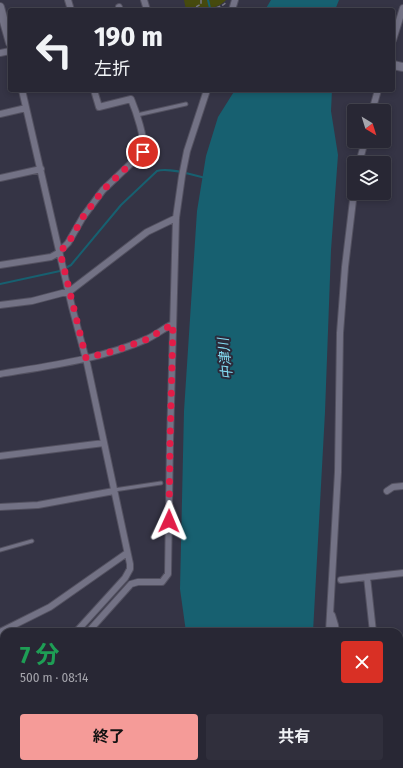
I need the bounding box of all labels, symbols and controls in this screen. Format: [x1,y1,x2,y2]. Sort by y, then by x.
text: 190 m [94,20,163,53]
icon: left [28,24,80,76]
text: 左折 [94,58,130,80]
north arrow [347,104,391,148]
map controls [347,104,391,200]
pin [126,135,160,169]
icon: arrive [132,141,154,163]
button: layers [347,156,391,200]
water label: 中津川 [215,335,236,381]
position arrow [148,500,190,542]
text: 7 分 [20,641,59,669]
button: close [341,641,383,683]
text: 500 m · 08:14 [20,670,88,685]
button: 終了 [20,714,198,760]
button: 共有 [206,714,383,760]

